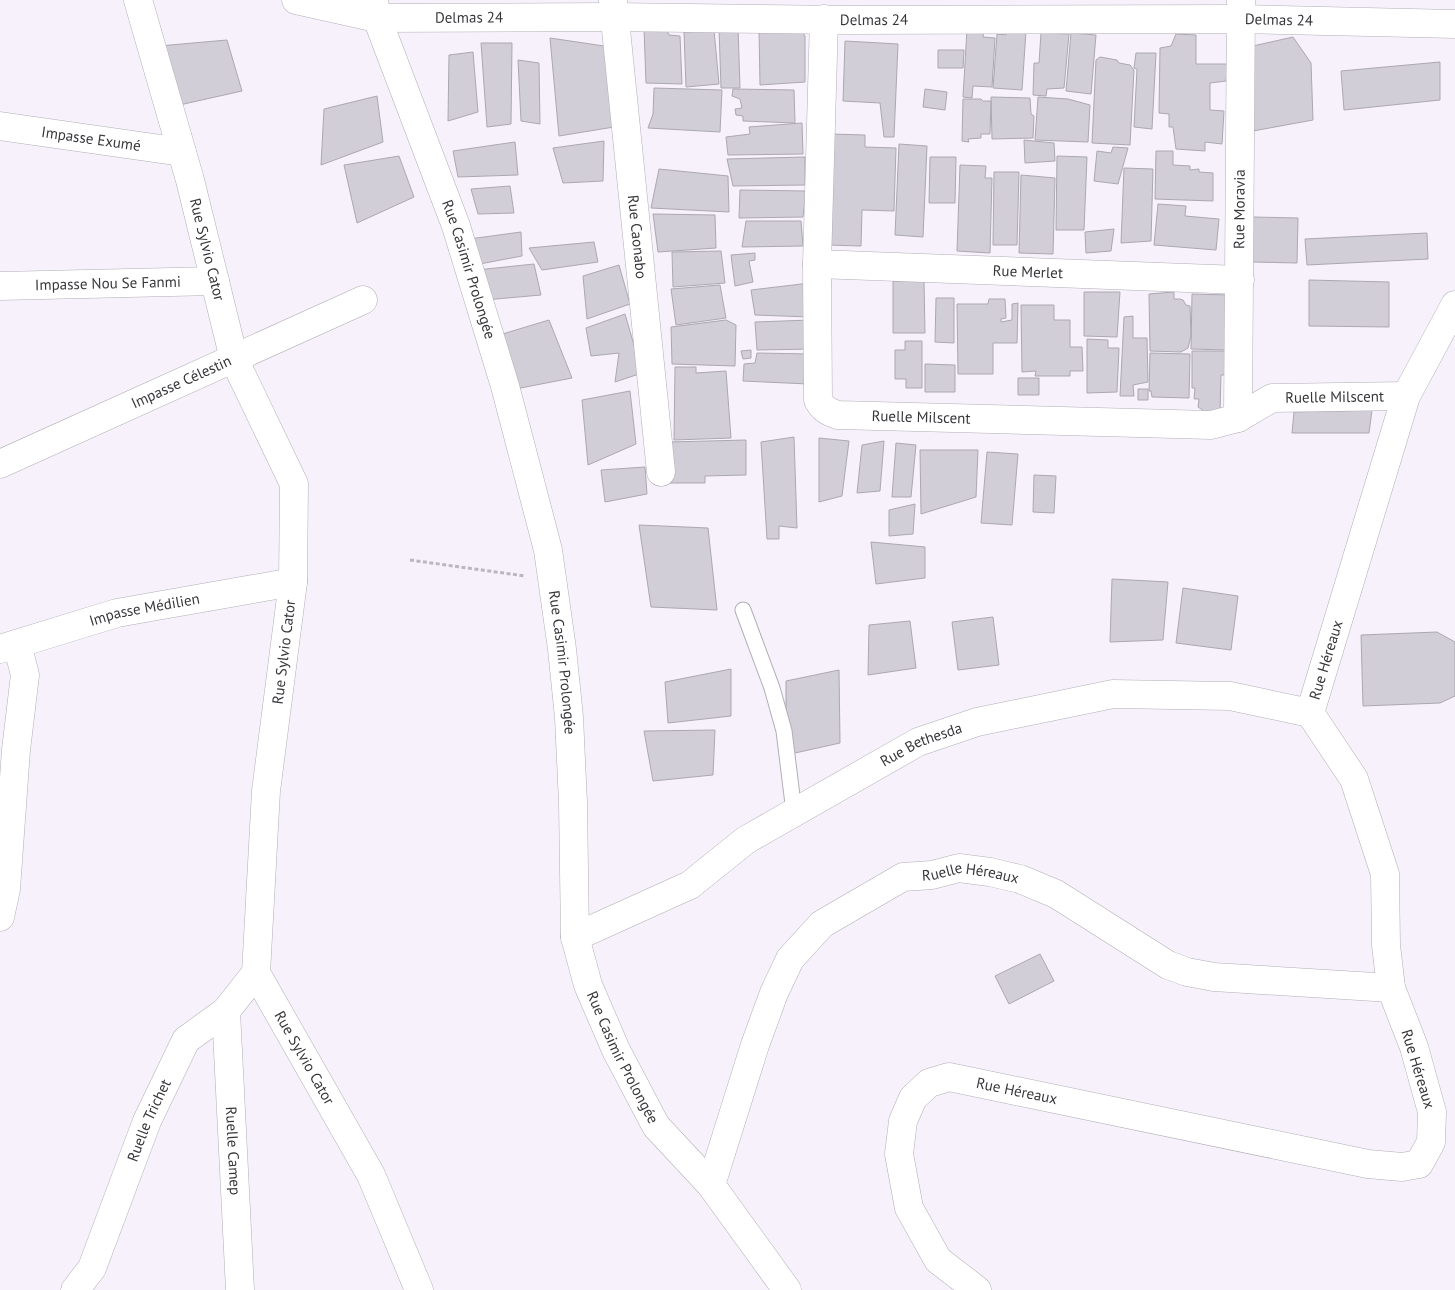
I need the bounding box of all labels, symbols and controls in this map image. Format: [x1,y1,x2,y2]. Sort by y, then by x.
street label: Delmas 24 [435,7,503,27]
street label: Delmas 24 [1245,9,1313,30]
street label: Delmas 24 [840,10,908,29]
street label: Impasse Exumé [40,122,142,155]
street label: Rue Moravia [1229,169,1249,249]
street label: Rue Caonabo [624,194,651,280]
street label: Rue Sylvio Cator [186,196,229,303]
street label: Rue Casimir Prolongée [438,197,500,341]
street label: Rue Merlet [992,261,1063,282]
street label: Impasse Nou Se Fanmi [35,272,181,294]
street label: Impasse Célestin [128,351,234,412]
street label: Ruelle Milscent [1285,386,1384,407]
street label: Ruelle Milscent [871,406,971,428]
street label: Impasse Médilien [87,589,201,630]
street label: Rue Casimir Prolongée [545,589,580,735]
street label: Rue Sylvio Cator [268,599,299,705]
street label: Rue Héreaux [1305,617,1347,702]
street label: Rue Bethesda [877,718,964,771]
street label: Ruelle Héreaux [921,858,1021,887]
street label: Rue Casimir Prolongée [583,988,663,1127]
street label: Rue Sylvio Cator [271,1007,339,1108]
street label: Rue Héreaux [1397,1027,1440,1111]
street label: Rue Héreaux [975,1073,1059,1108]
street label: Ruelle Trichet [123,1076,175,1164]
street label: Ruelle Camep [222,1106,245,1196]

